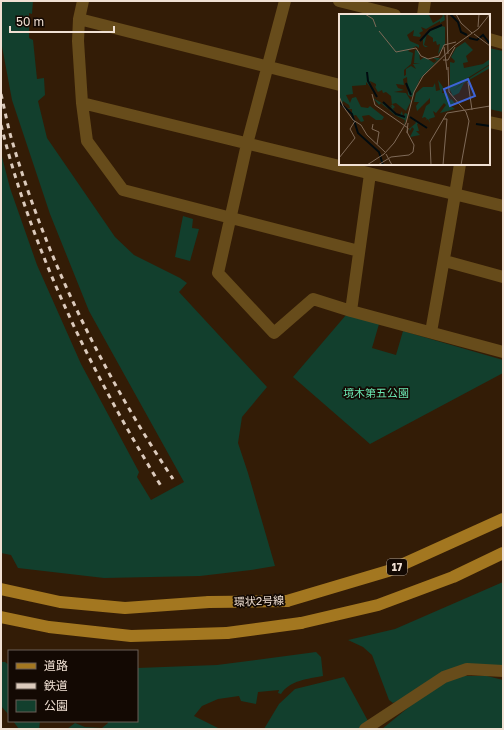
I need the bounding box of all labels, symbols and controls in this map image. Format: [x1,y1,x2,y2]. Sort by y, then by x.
scale bar [10,8,114,34]
text: 50 m [16,14,44,29]
inset map [339,14,490,165]
park label: 境木第五公園 [343,386,409,399]
road number: 17 [387,559,407,575]
street label: 環状2号線 [234,593,284,608]
legend [8,650,138,722]
text: 道路 [44,658,68,673]
text: 鉄道 [44,678,68,693]
text: 公園 [44,698,68,713]

